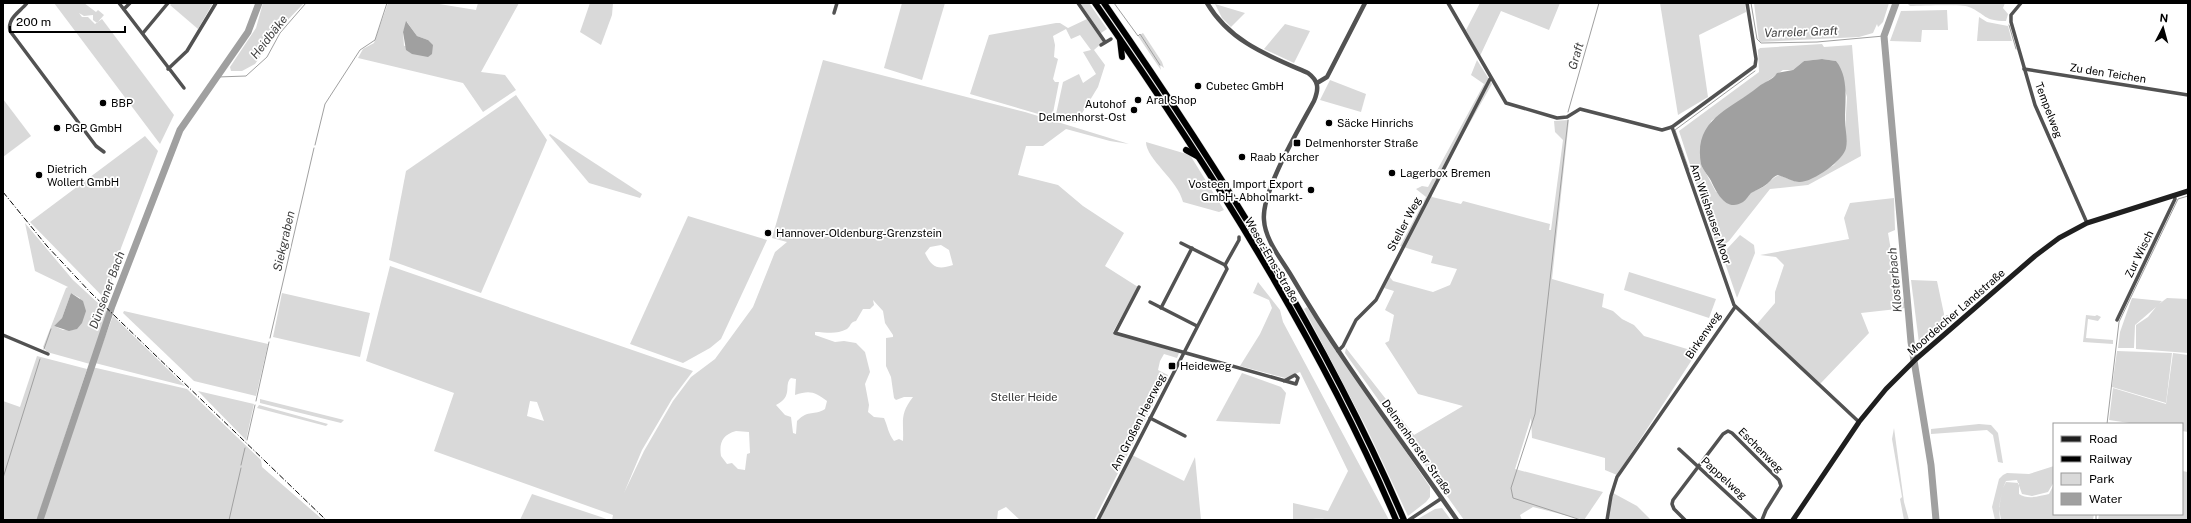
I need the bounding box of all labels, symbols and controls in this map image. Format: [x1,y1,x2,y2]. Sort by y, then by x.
scale bar [10,8,125,34]
north arrow [2143,8,2183,48]
water label: Heidbäke [248,12,291,62]
text: N [2159,12,2169,24]
text: 200 m [16,15,51,29]
water label: Varreler Graft [1764,24,1839,40]
water label: Graft [1565,40,1587,71]
street label: Zu den Teichen [2069,61,2147,85]
place label: Cubetec GmbH [1206,80,1284,92]
street label: Tempelweg [2033,80,2065,140]
marker: Cubetec GmbH [1193,81,1203,91]
place label: Aral Shop [1146,94,1197,106]
marker: Aral Shop [1133,95,1143,105]
place label: BBP [111,97,133,109]
marker: BBP [98,98,108,108]
place label: Autohof Delmenhorst-Ost [1039,98,1127,123]
marker: Autohof Delmenhorst-Ost [1129,105,1139,115]
place label: Säcke Hinrichs [1337,117,1414,129]
marker: Säcke Hinrichs [1324,118,1334,128]
place label: PGP GmbH [65,122,122,134]
marker: PGP GmbH [52,123,62,133]
place label: Delmenhorster Straße [1305,137,1418,149]
marker: Delmenhorster Straße [1292,138,1302,148]
place label: Raab Karcher [1250,151,1319,163]
marker: Raab Karcher [1237,152,1247,162]
street label: Am Wilshauser Moor [1688,162,1734,266]
place label: Dietrich Wollert GmbH [47,163,119,188]
place label: Lagerbox Bremen [1400,167,1491,179]
marker: Lagerbox Bremen [1387,168,1397,178]
marker: Dietrich Wollert GmbH [34,170,44,180]
place label: Vosteen Import Export GmbH -Abholmarkt- [1188,178,1303,203]
marker: Vosteen Import Export GmbH -Abholmarkt- [1306,185,1316,195]
street label: Steller Weg [1385,195,1423,253]
water label: Siekgraben [270,209,298,273]
street label: Weser-Ems-Straße [1243,215,1301,305]
place label: Hannover-Oldenburg-Grenzstein [776,227,942,239]
marker: Hannover-Oldenburg-Grenzstein [763,228,773,238]
street label: Zur Wisch [2122,228,2156,280]
water label: Klosterbach [1885,247,1905,313]
water label: Dünsener Bach [86,249,128,331]
street label: Moordeicher Landstraße [1905,266,2007,358]
street label: Birkenweg [1683,309,1723,361]
place label: Heideweg [1180,360,1232,372]
marker: Heideweg [1167,361,1177,371]
street label: Am Großen Heerweg [1108,371,1168,472]
park label: Steller Heide [990,391,1058,403]
street label: Delmenhorster Straße [1380,397,1454,497]
legend [2053,423,2183,515]
street label: Eschenweg [1736,425,1786,475]
text: Road [2089,432,2117,446]
text: Railway [2089,452,2133,466]
street label: Pappelweg [1699,454,1749,502]
text: Park [2089,472,2115,486]
text: Water [2089,492,2123,506]

